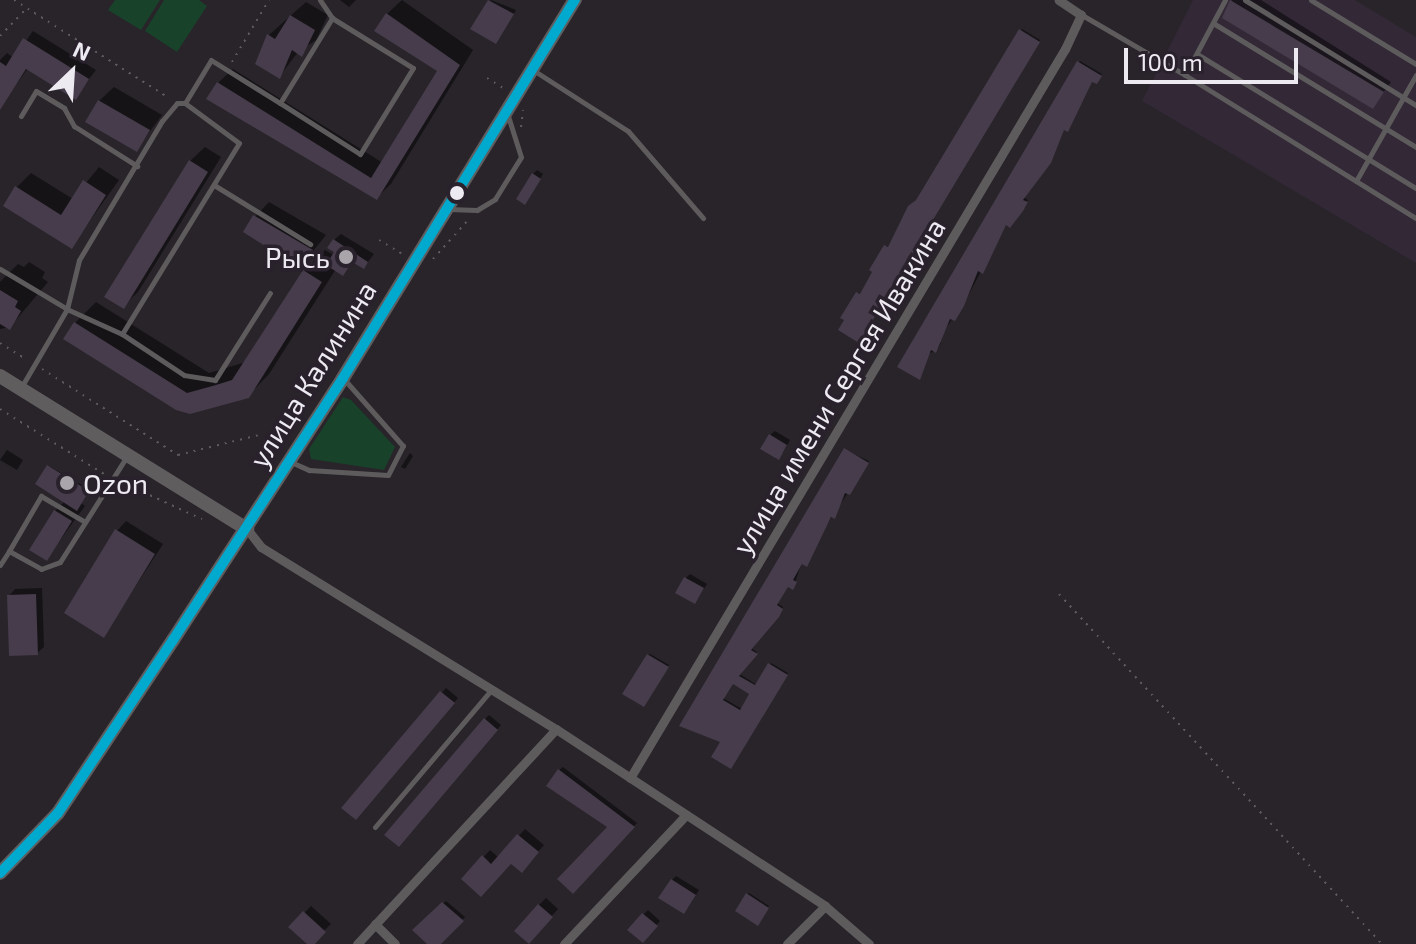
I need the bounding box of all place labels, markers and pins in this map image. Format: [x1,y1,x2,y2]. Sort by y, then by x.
unlabelled marker [449,185,465,201]
place label: Рысь [265,240,330,274]
marker: Рысь [337,248,355,266]
place label: Ozon [83,466,148,500]
marker: Ozon [58,474,76,492]

